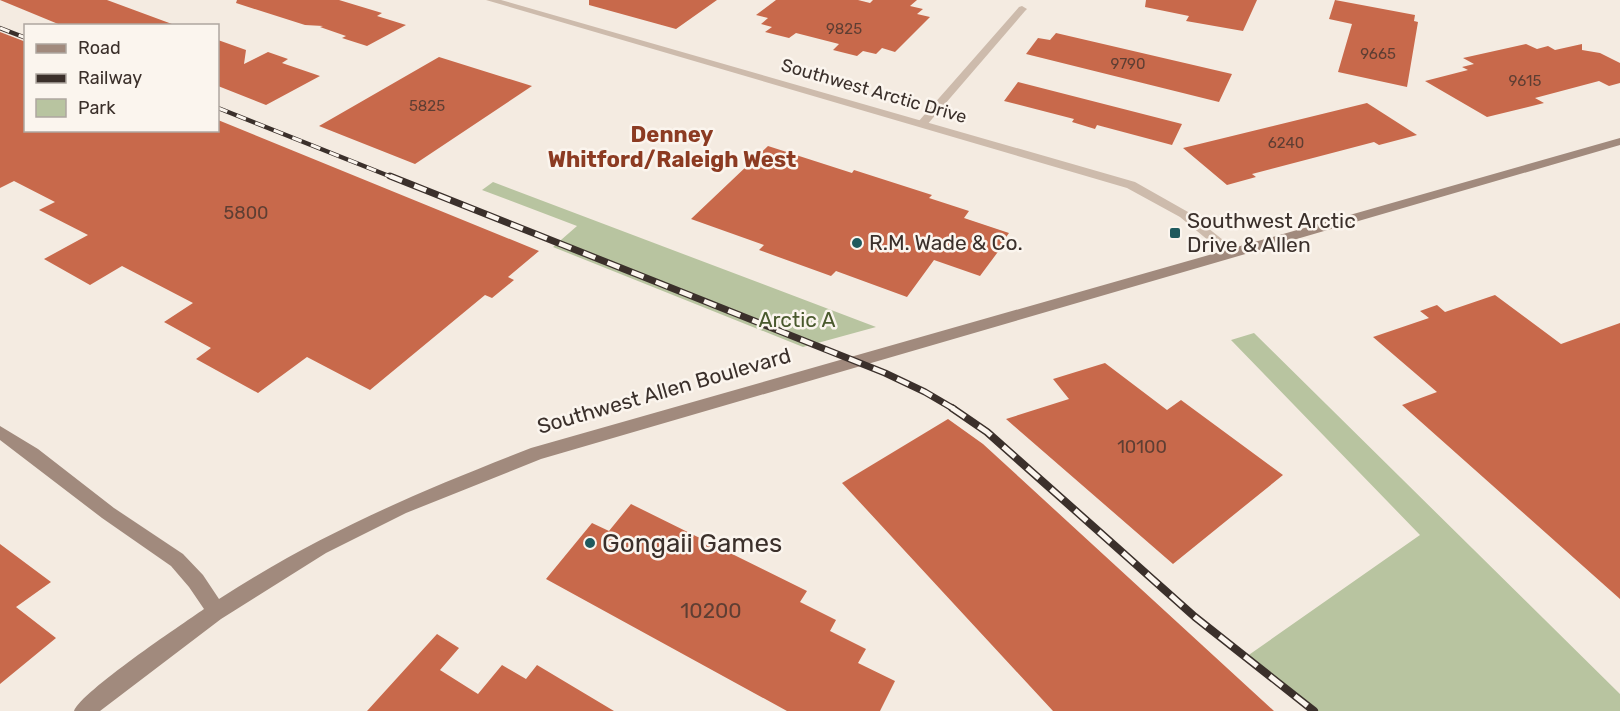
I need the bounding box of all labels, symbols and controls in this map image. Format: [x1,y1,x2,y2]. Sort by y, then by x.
house number: 9825 [826,20,862,38]
legend [24,24,219,132]
text: Road [78,37,121,59]
house number: 9665 [1360,45,1396,63]
street label: Southwest Arctic Drive [779,54,969,128]
house number: 9790 [1110,55,1146,73]
text: Railway [78,67,142,89]
house number: 9615 [1509,72,1541,90]
text: Park [78,97,116,119]
house number: 5825 [409,97,445,115]
district label: Denney Whitford/Raleigh West [548,121,796,173]
house number: 6240 [1268,134,1304,152]
house number: 5800 [224,202,269,224]
place label: Southwest Arctic Drive & Allen [1187,208,1356,257]
marker: Southwest Arctic Drive & Allen [1168,226,1182,240]
place label: R.M. Wade & Co. [869,230,1023,255]
marker: R.M. Wade & Co. [850,236,864,250]
park label: Arctic A [759,307,835,332]
street label: Southwest Allen Boulevard [534,342,794,439]
house number: 10100 [1117,436,1167,458]
place label: Gongaii Games [602,528,782,559]
marker: Gongaii Games [583,536,597,550]
house number: 10200 [680,598,742,623]

